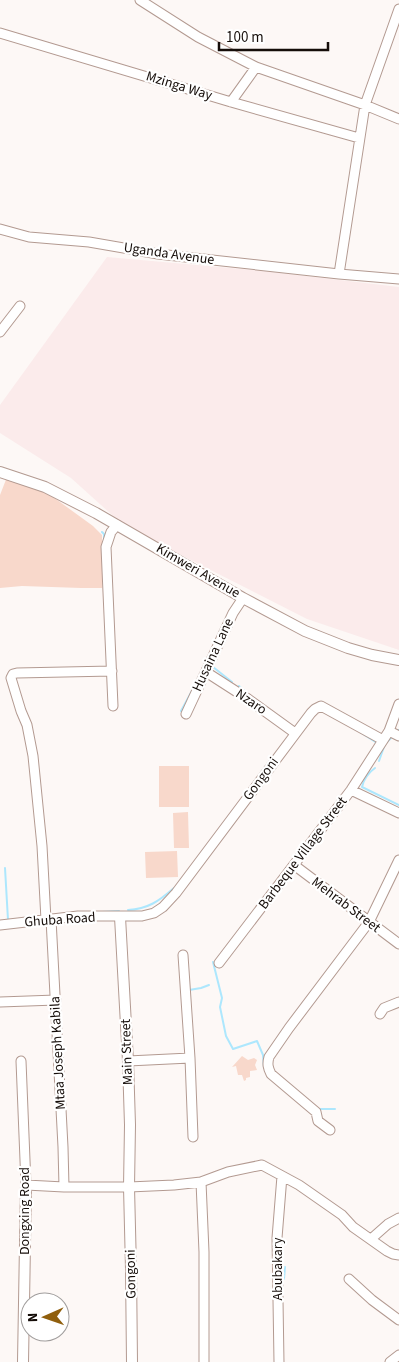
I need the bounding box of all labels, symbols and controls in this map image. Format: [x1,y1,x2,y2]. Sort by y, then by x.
scale bar [219,20,328,52]
text: 100 m [226,27,264,48]
street label: Mzinga Way [143,66,215,106]
street label: Uganda Avenue [122,238,216,270]
street label: Kimweri Avenue [152,539,244,603]
street label: Husaina Lane [187,615,239,695]
street label: Nzaro [231,684,271,720]
street label: Gongoni [238,753,284,805]
street label: Barbeque Village Street [254,792,352,914]
street label: Mehrab Street [307,872,385,938]
street label: Ghuba Road [24,908,96,932]
street label: Mtaa Joseph Kabila [45,996,71,1110]
street label: Main Street [116,1018,138,1085]
street label: Dongxing Road [15,1167,35,1255]
street label: Abubakary [268,1237,288,1301]
street label: Gongoni [121,1249,141,1299]
north arrow [20,1292,70,1342]
text: N [23,1312,43,1322]

